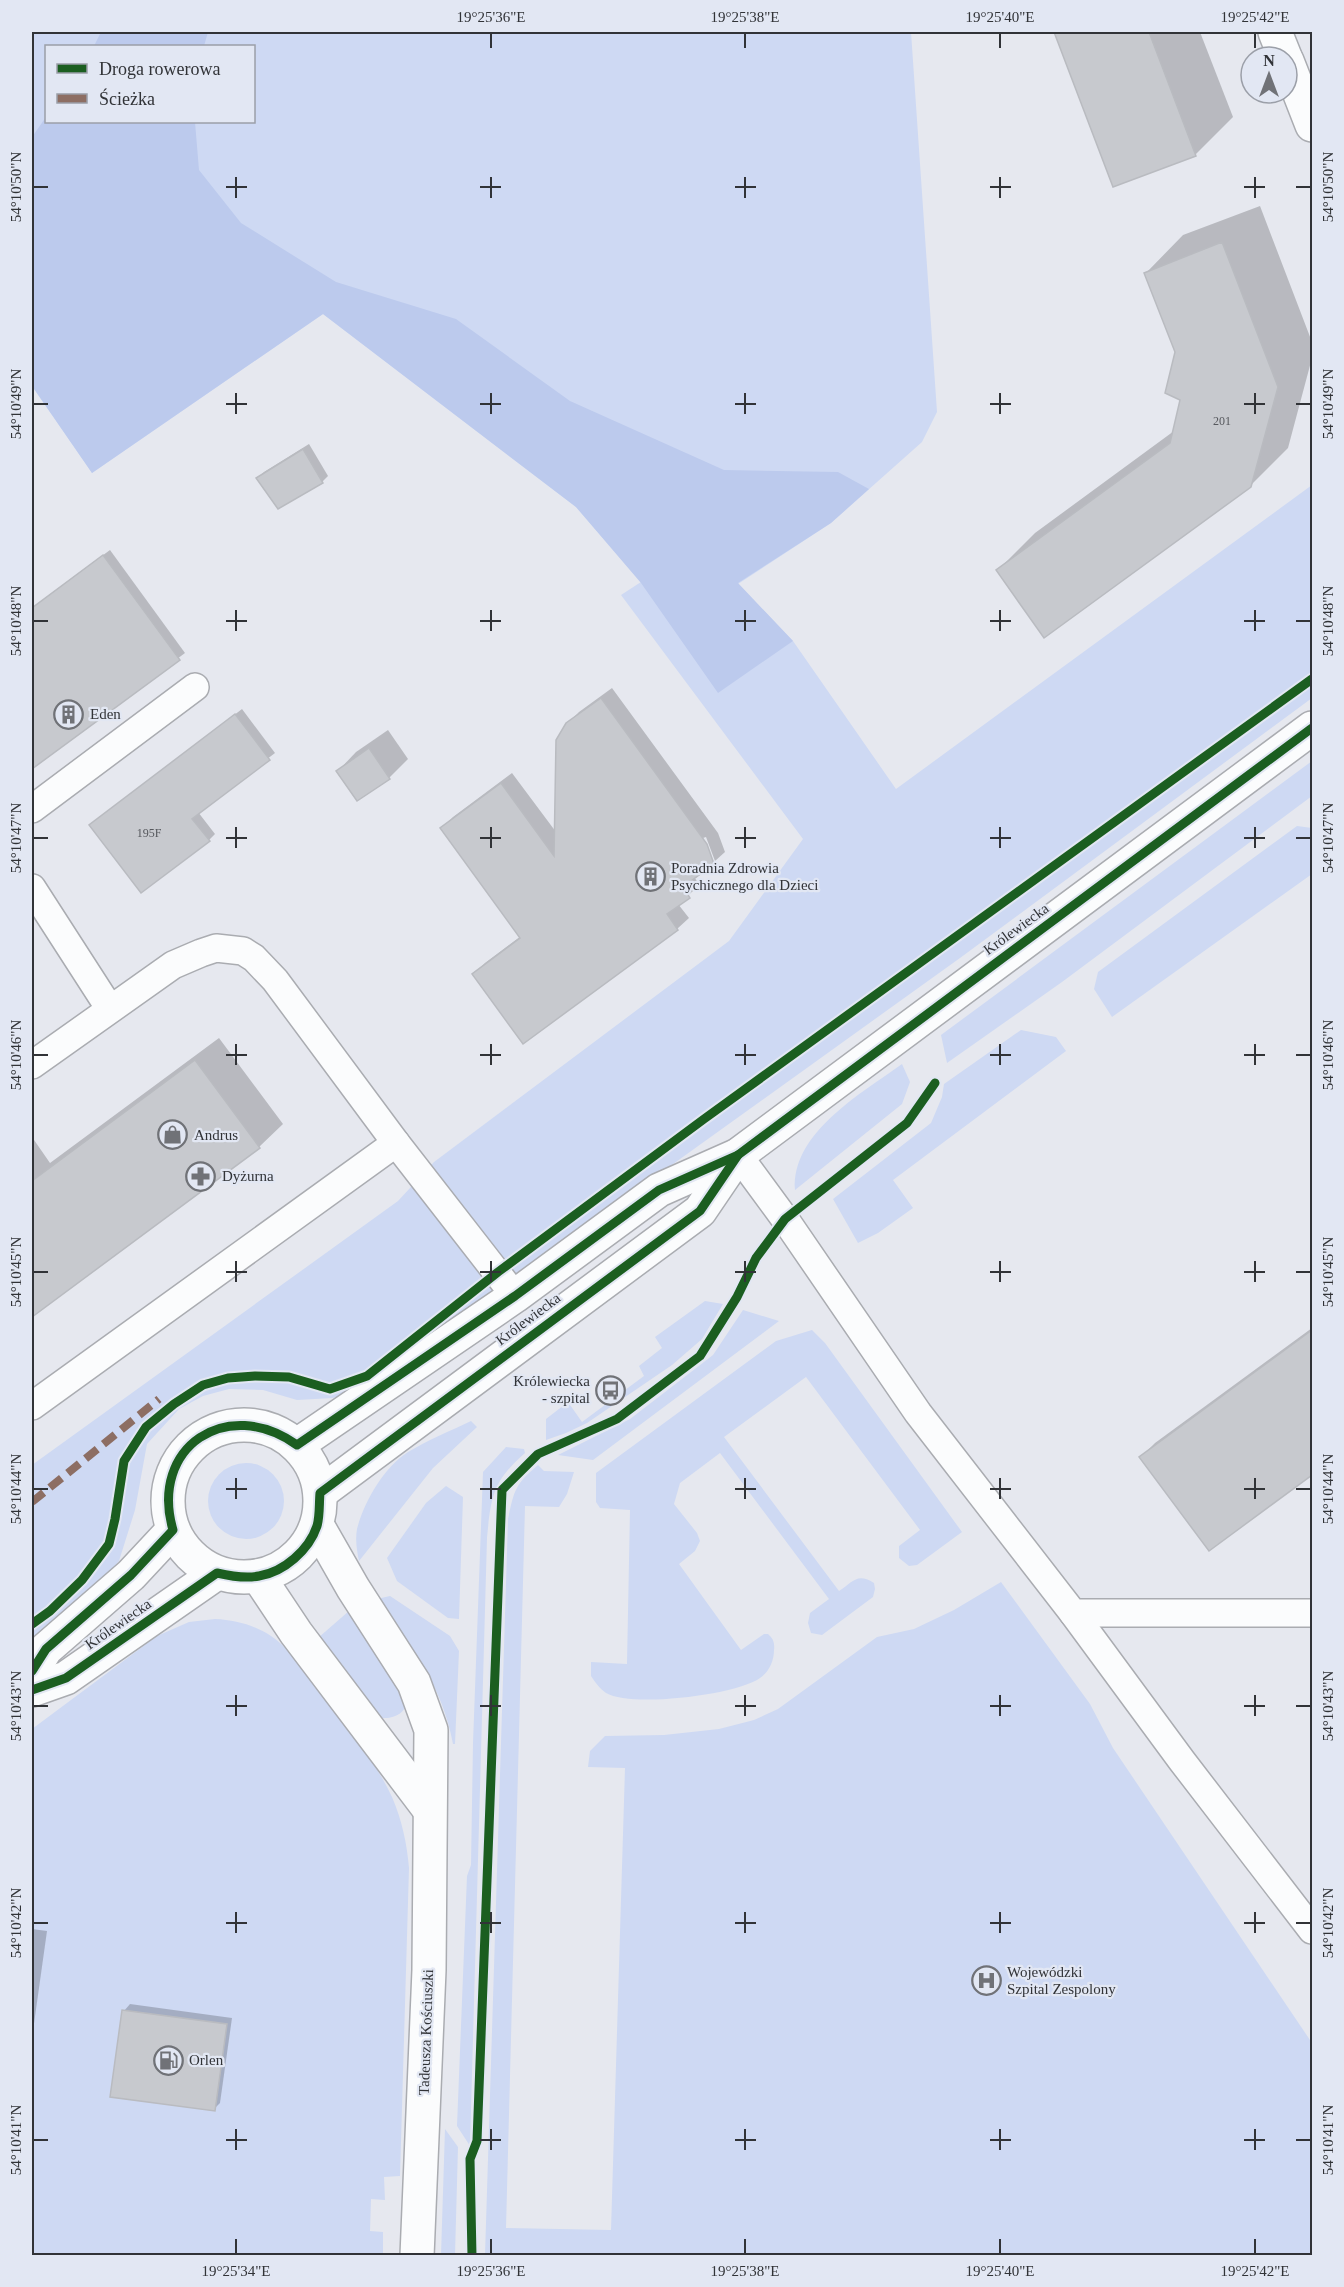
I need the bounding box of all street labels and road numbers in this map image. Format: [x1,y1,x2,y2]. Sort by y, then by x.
street label: Królewiecka [980,900,1052,958]
street label: Królewiecka [493,1289,564,1348]
street label: Królewiecka [82,1595,154,1653]
street label: Tadeusza Kościuszki [416,1969,436,2095]

